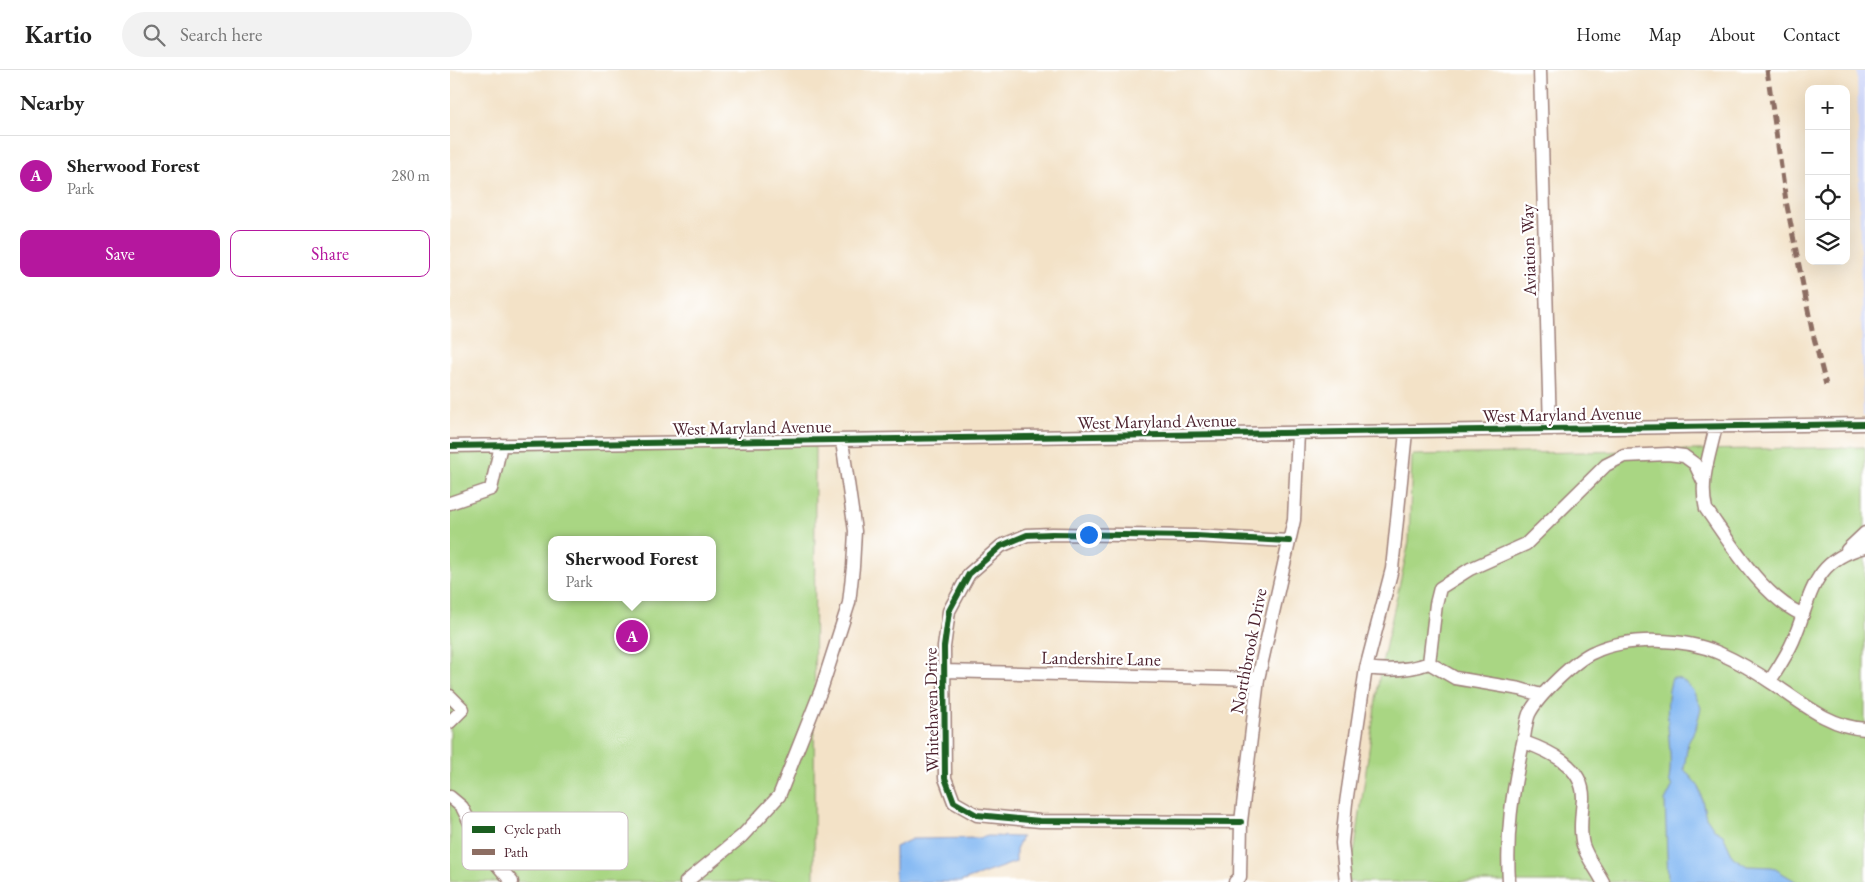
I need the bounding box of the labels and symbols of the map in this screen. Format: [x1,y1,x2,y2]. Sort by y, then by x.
street label: Aviation Way [1515,203,1541,298]
street label: West Maryland Avenue [1482,401,1642,427]
street label: West Maryland Avenue [1077,408,1237,434]
street label: West Maryland Avenue [672,414,832,440]
your location [1076,522,1102,548]
street label: Northbrook Drive [1225,586,1271,716]
pin: A [616,617,648,655]
street label: Landershire Lane [1041,645,1161,671]
street label: Whitehaven Drive [918,647,944,773]
legend [462,812,628,870]
text: Cycle path [504,820,561,838]
text: Path [504,843,528,861]

